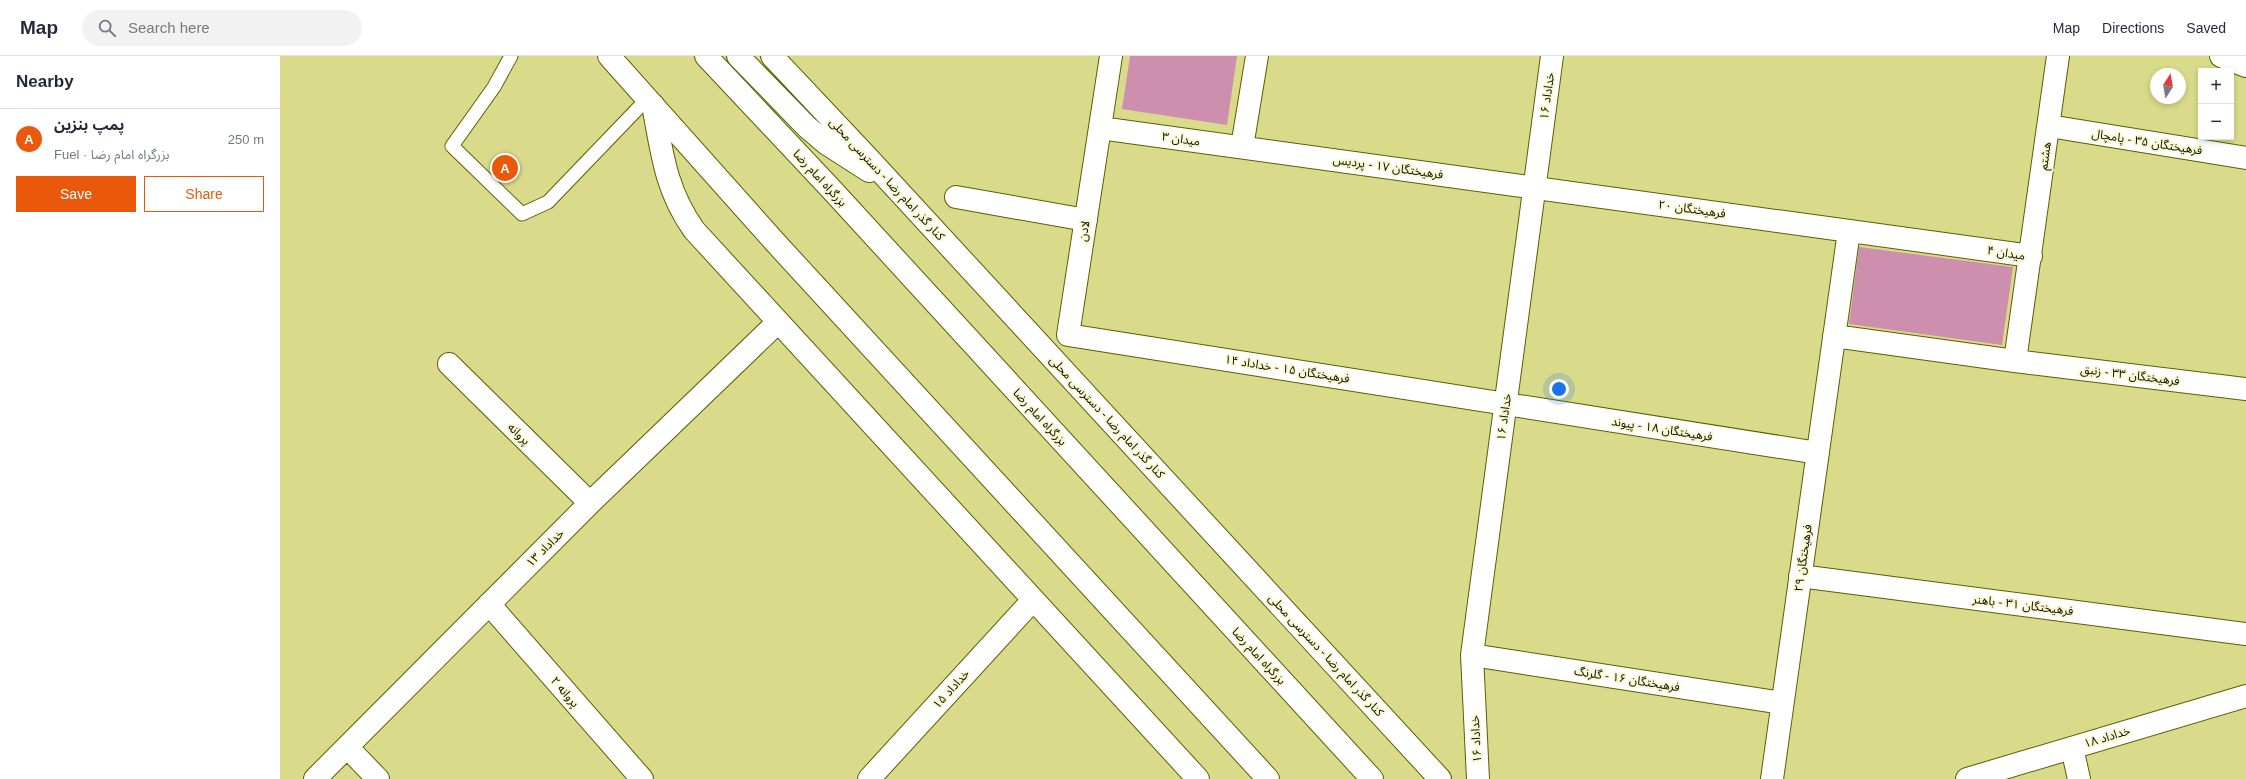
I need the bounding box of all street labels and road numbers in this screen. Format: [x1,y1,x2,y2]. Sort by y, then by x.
street label: خداداد ۱۶ [1537,71,1557,121]
street label: کنار گذر امام رضا - دسترسی محلی [825,115,948,245]
street label: فرهیختگان ۳۵ - پامچال [2091,126,2203,159]
street label: میدان ۳ [1161,129,1201,149]
street label: هشتم [2036,141,2056,171]
street label: بزرگراه امام رضا [789,147,850,211]
street label: فرهیختگان ۱۷ - پردیس [1332,152,1444,183]
street label: فرهیختگان ۲۰ [1657,197,1727,221]
street label: لادن [1075,220,1093,242]
street label: میدان ۴ [1986,243,2026,263]
street label: فرهیختگان ۱۵ - خداداد ۱۴ [1223,352,1350,386]
street label: کنار گذر امام رضا - دسترسی محلی [1045,353,1168,483]
street label: فرهیختگان ۳۳ - زنبق [2080,362,2180,389]
street label: بزرگراه امام رضا [1009,386,1070,450]
street label: خداداد ۱۶ [1494,392,1514,442]
street label: فرهیختگان ۱۸ - پیوند [1610,414,1713,445]
street label: پروانه [504,420,533,449]
street label: فرهیختگان ۲۹ [1791,523,1815,593]
street label: خداداد ۱۳ [523,526,567,570]
street label: کنار گذر امام رضا - دسترسی محلی [1264,591,1387,721]
street label: فرهیختگان ۳۱ - باهنر [1971,592,2074,618]
street label: بزرگراه امام رضا [1228,625,1289,689]
street label: فرهیختگان ۱۶ - گلرنگ [1573,664,1681,694]
street label: خداداد ۱۵ [930,667,972,711]
street label: پروانه ۲ [547,674,582,711]
street label: خداداد ۱۶ [1468,715,1484,763]
street label: خداداد ۱۸ [2082,723,2132,751]

